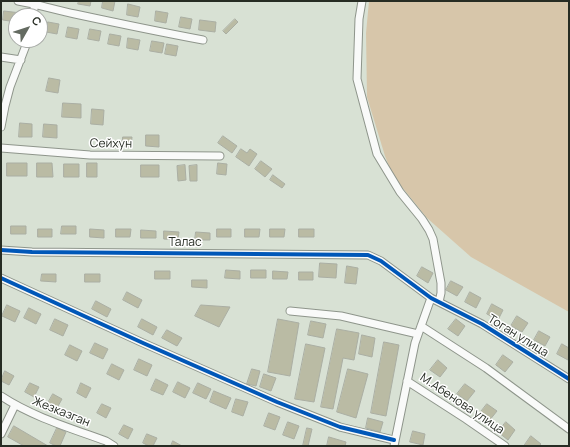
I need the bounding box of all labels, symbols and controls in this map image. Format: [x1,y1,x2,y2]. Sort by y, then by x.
north arrow [8,8,48,48]
text: С [29,13,45,29]
street label: Сейхун [90,136,132,152]
street label: Талас [168,236,202,250]
street label: Тоган улица [485,312,551,360]
street label: М.Абенова улица [417,371,507,437]
street label: Жезказган [30,394,92,430]

